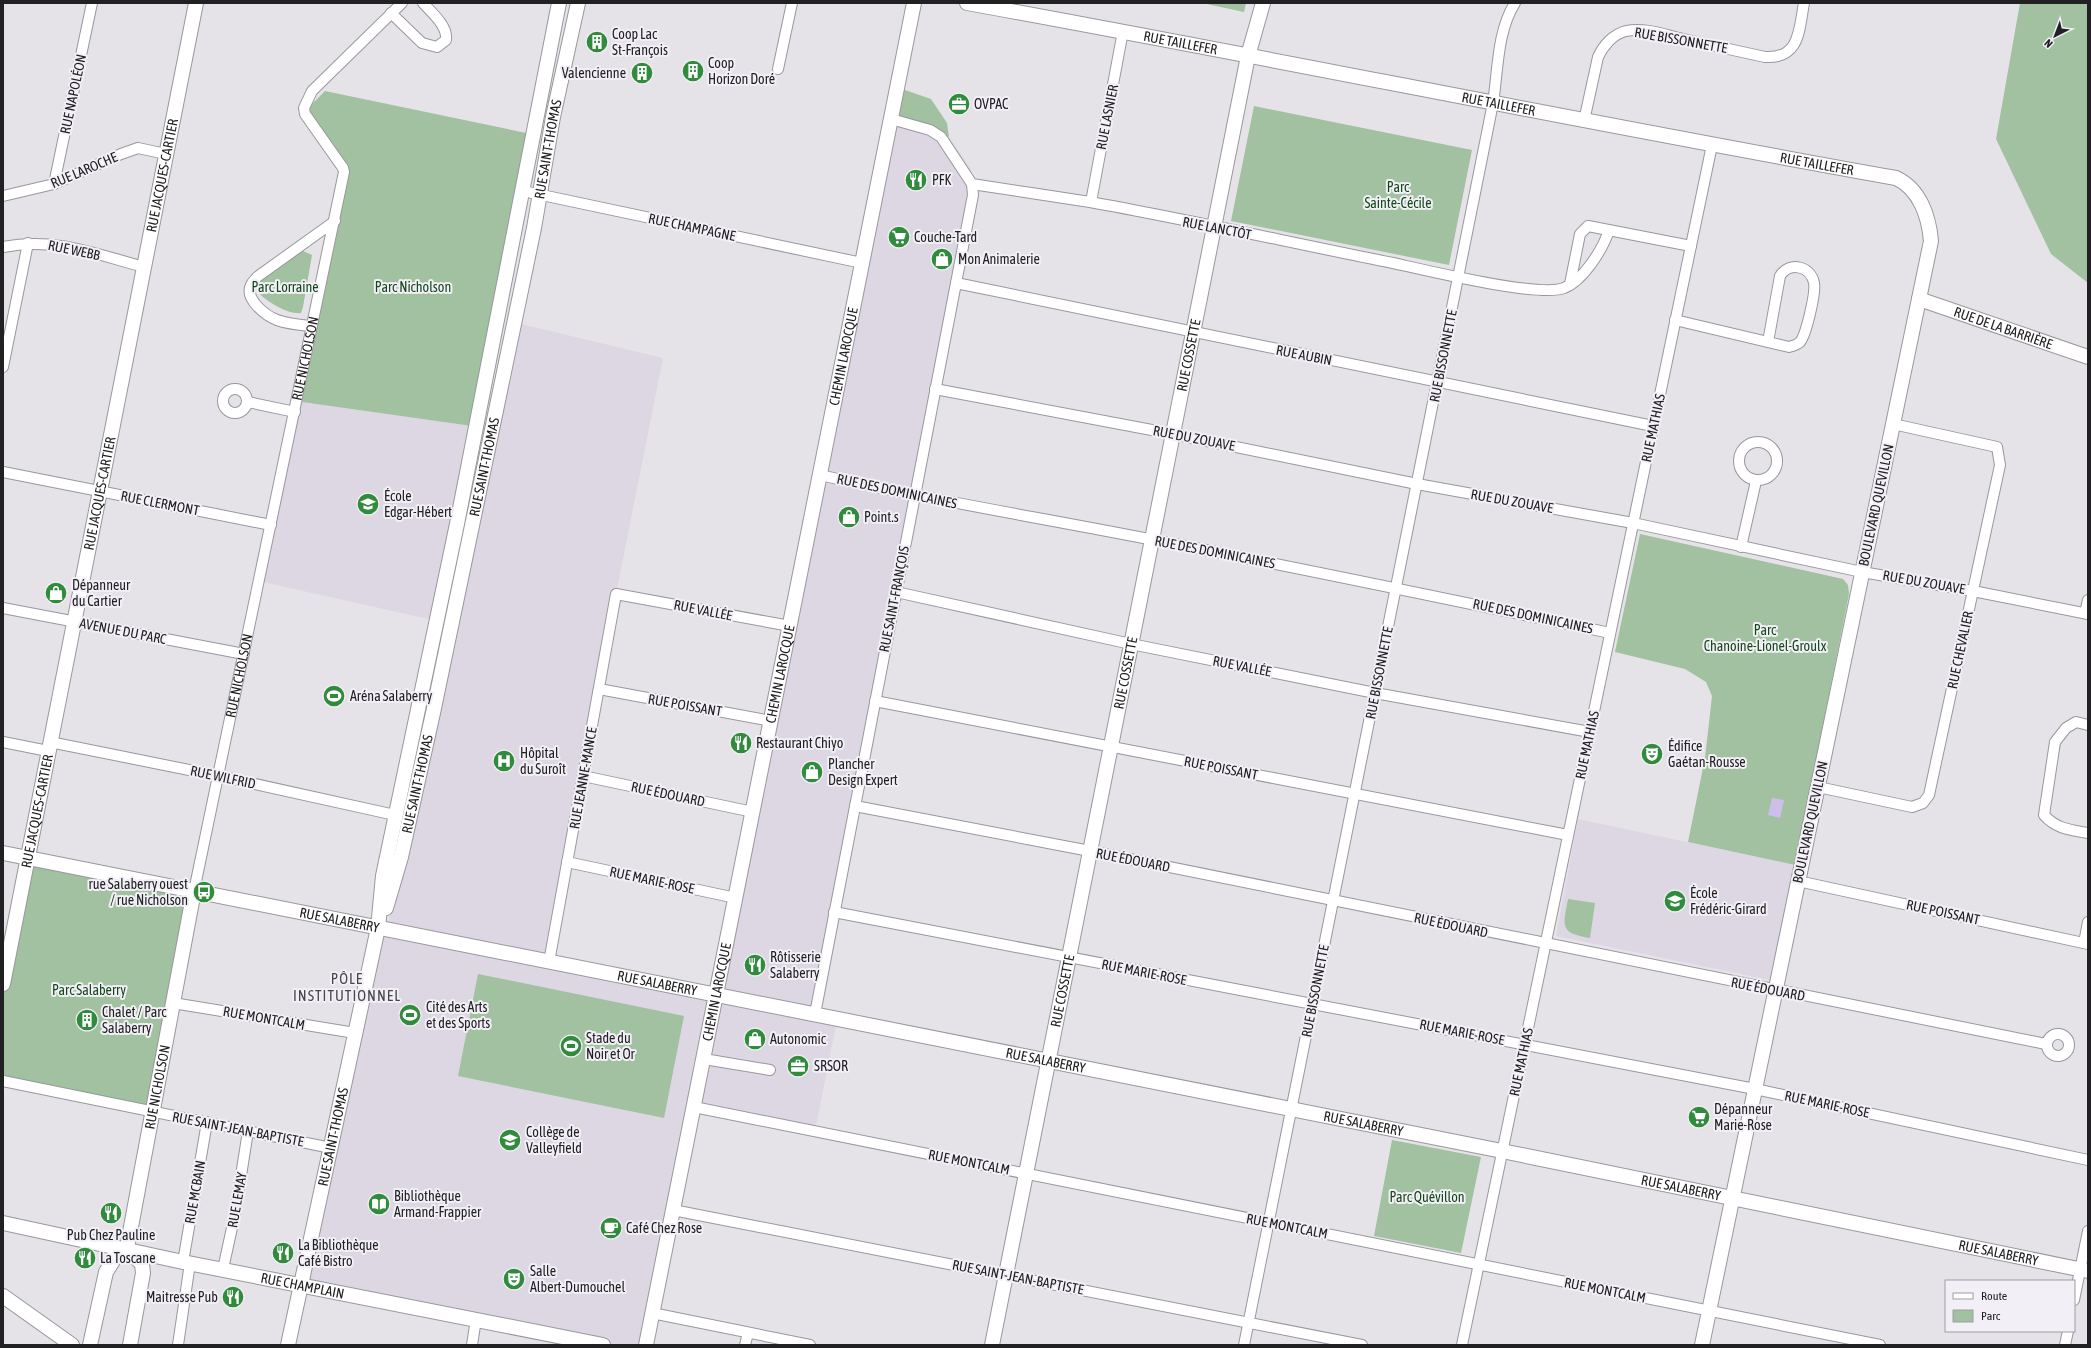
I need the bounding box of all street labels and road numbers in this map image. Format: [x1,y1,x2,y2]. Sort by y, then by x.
street label: RUE BISSONNETTE [1633,24,1729,56]
street label: RUE TAILLEFER [1142,28,1219,57]
street label: RUE NAPOLÉON [57,53,89,135]
street label: RUE LASNIER [1093,83,1121,151]
street label: RUE TAILLEFER [1460,89,1537,119]
street label: RUE SAINT-THOMAS [531,98,565,200]
street label: RUE JACQUES-CARTIER [143,117,181,234]
street label: RUE LAROCHE [48,149,120,191]
street label: RUE TAILLEFER [1779,149,1855,178]
street label: RUE CHAMPAGNE [647,210,737,244]
street label: RUE LANCTÔT [1181,213,1253,243]
street label: RUE WEBB [47,237,102,263]
street label: RUE DE LA BARRIÈRE [1952,304,2055,352]
street label: CHEMIN LAROCQUE [826,306,861,407]
street label: RUE BISSONNETTE [1426,308,1460,404]
street label: RUE NICHOLSON [289,315,322,402]
street label: RUE COSSETTE [1174,318,1204,393]
street label: RUE AUBIN [1275,342,1333,368]
street label: RUE MATHIAS [1638,392,1668,464]
street label: RUE SAINT-THOMAS [466,416,502,518]
street label: RUE DU ZOUAVE [1152,422,1236,454]
street label: RUE JACQUES-CARTIER [81,435,118,551]
street label: BOULEVARD QUEVILLON [1855,442,1897,568]
street label: RUE DES DOMINICAINES [835,470,959,512]
street label: RUE DU ZOUAVE [1470,486,1554,516]
street label: RUE CLERMONT [119,488,201,518]
street label: RUE DES DOMINICAINES [1153,532,1277,572]
street label: RUE SAINT-FRANÇOIS [876,544,912,654]
street label: RUE DU ZOUAVE [1882,567,1966,597]
street label: RUE DES DOMINICAINES [1471,595,1595,637]
street label: RUE VALLÉE [672,596,734,624]
street label: RUE CHEVALIER [1944,610,1976,690]
street label: AVENUE DU PARC [78,615,168,647]
street label: CHEMIN LAROCQUE [762,624,798,725]
street label: RUE BISSONNETTE [1362,625,1396,721]
street label: RUE NICHOLSON [222,632,255,719]
street label: RUE COSSETTE [1110,636,1140,711]
street label: RUE VALLÉE [1211,652,1273,680]
street label: RUE POISSANT [647,691,723,719]
street label: RUE MATHIAS [1572,709,1602,781]
street label: RUE JEANNE-MANCE [566,726,600,830]
street label: RUE SAINT-THOMAS [399,733,436,835]
street label: RUE JACQUES-CARTIER [18,753,56,869]
street label: RUE POISSANT [1183,753,1259,783]
street label: BOULEVARD QUEVILLON [1789,759,1831,885]
street label: RUE WILFRID [189,762,257,792]
street label: RUE ÉDOUARD [630,778,707,810]
street label: RUE ÉDOUARD [1095,845,1172,875]
street label: RUE MARIE-ROSE [608,863,696,897]
street label: RUE POISSANT [1905,896,1981,928]
street label: RUE SALABERRY [298,904,381,936]
street label: RUE ÉDOUARD [1413,909,1490,941]
street label: CHEMIN LAROCQUE [699,942,734,1042]
street label: RUE BISSONNETTE [1298,943,1332,1039]
street label: RUE COSSETTE [1047,953,1077,1028]
street label: RUE MARIE-ROSE [1100,956,1188,988]
street label: RUE SALABERRY [616,967,699,999]
street label: RUE ÉDOUARD [1730,974,1807,1004]
street label: RUE MONTCALM [222,1003,306,1033]
street label: RUE MARIE-ROSE [1418,1016,1506,1048]
street label: RUE MATHIAS [1506,1026,1536,1098]
street label: RUE NICHOLSON [141,1044,173,1130]
street label: RUE SALABERRY [1004,1045,1088,1076]
street label: RUE SAINT-THOMAS [314,1086,351,1188]
street label: RUE MARIE-ROSE [1783,1087,1871,1121]
street label: RUE SAINT-JEAN-BAPTISTE [171,1108,305,1150]
street label: RUE SALABERRY [1322,1108,1405,1139]
street label: RUE MONTCALM [927,1146,1011,1178]
street label: RUE MCBAIN [182,1159,208,1225]
street label: RUE LEMAY [224,1170,250,1229]
street label: RUE SALABERRY [1640,1172,1723,1204]
street label: RUE MONTCALM [1245,1210,1329,1242]
street label: RUE SALABERRY [1957,1237,2040,1269]
street label: RUE SAINT-JEAN-BAPTISTE [951,1256,1085,1298]
street label: RUE CHAMPLAIN [259,1270,346,1302]
street label: RUE MONTCALM [1563,1274,1647,1306]

